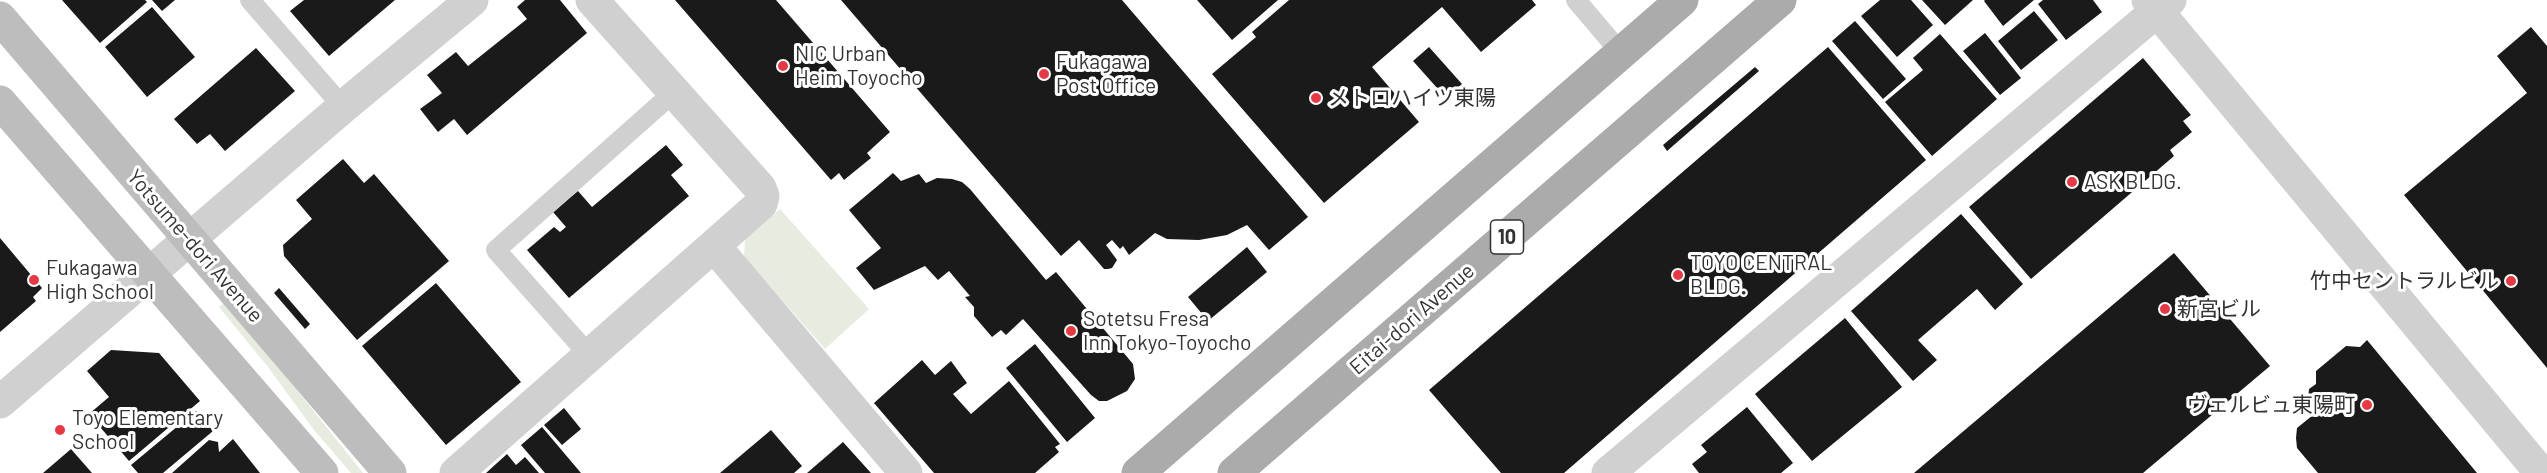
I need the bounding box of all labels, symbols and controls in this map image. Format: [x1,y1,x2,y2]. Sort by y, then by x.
place label: NIC Urban Heim Toyocho [795,41,923,91]
place label: Fukagawa Post Office [1056,49,1156,99]
marker: NIC Urban Heim Toyocho [776,59,790,73]
marker: Fukagawa Post Office [1037,67,1051,81]
place label: メトロハイツ東陽 [1328,85,1496,111]
marker: メトロハイツ東陽 [1309,91,1323,105]
street label: Yotsume-dori Avenue [122,164,268,328]
place label: ASK BLDG. [2084,169,2182,195]
marker: ASK BLDG. [2065,175,2079,189]
road number: 10 [1490,220,1524,254]
place label: TOYO CENTRAL BLDG. [1690,250,1832,300]
place label: Fukagawa High School [46,255,154,305]
street label: Eitai-dori Avenue [1345,258,1479,380]
marker: TOYO CENTRAL BLDG. [1671,268,1685,282]
place label: 竹中セントラルビル [2310,268,2499,294]
marker: Fukagawa High School [27,273,41,287]
marker: 竹中セントラルビル [2504,274,2518,288]
place label: 新宮ビル [2177,296,2261,322]
marker: 新宮ビル [2158,302,2172,316]
place label: Sotetsu Fresa Inn Tokyo-Toyocho [1083,306,1251,356]
marker: Sotetsu Fresa Inn Tokyo-Toyocho [1064,324,1078,338]
place label: ヴェルビュ東陽町 [2187,392,2355,418]
marker: ヴェルビュ東陽町 [2360,398,2374,412]
place label: Toyo Elementary School [72,405,223,455]
marker: Toyo Elementary School [53,423,67,437]

